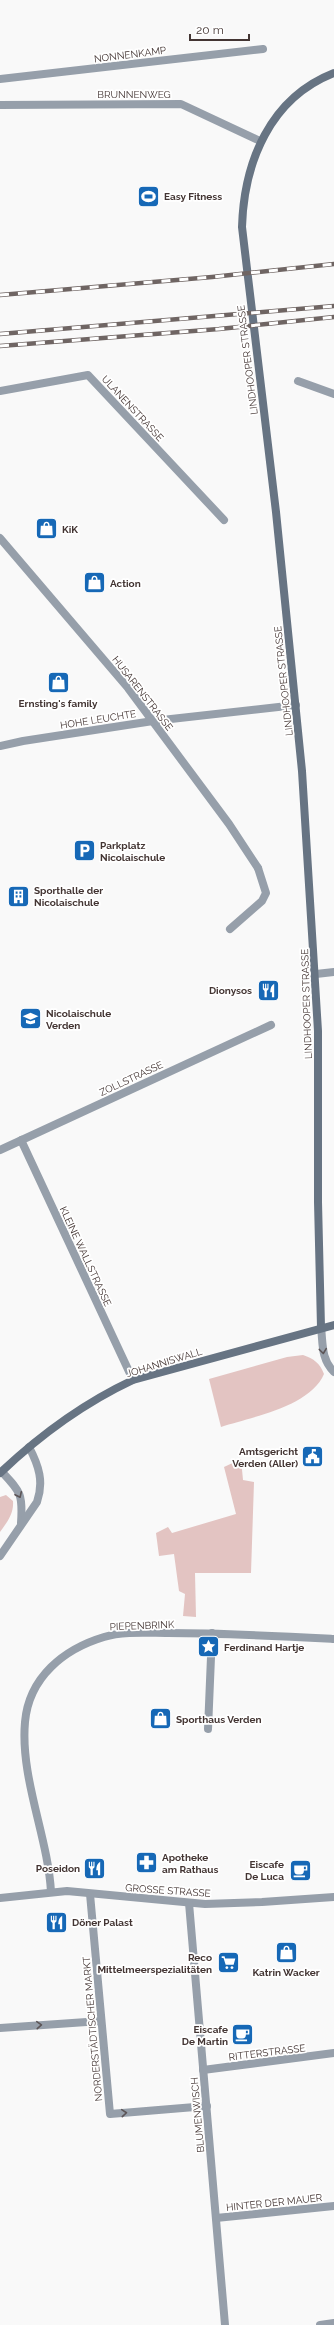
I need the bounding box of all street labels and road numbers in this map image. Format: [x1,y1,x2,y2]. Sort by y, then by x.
street label: NONNENKAMP [93,45,167,64]
street label: BRUNNENWEG [97,89,171,100]
street label: LINDHOOPER STRASSE [235,304,260,415]
street label: ULANENSTRASSE [100,373,166,443]
street label: LINDHOOPER STRASSE [272,625,295,736]
street label: HUSARENSTRASSE [110,654,175,733]
street label: HOHE LEUCHTE [59,708,137,731]
street label: LINDHOOPER STRASSE [299,949,314,1059]
street label: ZOLLSTRASSE [98,1059,165,1098]
street label: KLEINE WALLSTRASSE [58,1205,113,1308]
street label: JOHANNISWALL [125,1346,203,1379]
street label: PIEPENBRINK [110,1619,175,1632]
street label: GROSSE STRASSE [125,1882,211,1899]
street label: NORDERSTÄDTISCHER MARKT [81,1956,104,2102]
street label: RITTERSTRASSE [228,2042,306,2063]
street label: BLUMENWISCH [189,2077,206,2153]
street label: HINTER DER MAUER [225,2192,323,2213]

